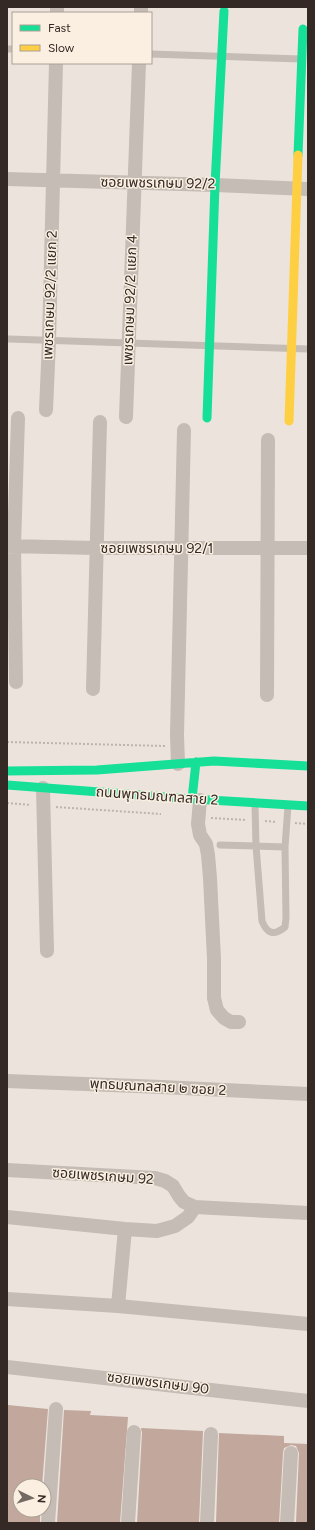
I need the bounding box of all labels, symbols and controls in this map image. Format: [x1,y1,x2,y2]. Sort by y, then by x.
legend [12,12,152,64]
text: Fast [48,21,71,35]
text: Slow [48,41,75,55]
street label: ซอยเพชรเกษม 92/2 [100,173,216,193]
street label: เพชรเกษม 92/2 แยก 2 [39,230,61,360]
street label: เพชรเกษม 92/2 แยก 4 [119,234,141,366]
street label: ซอยเพชรเกษม 92/1 [101,540,213,557]
street label: ถนนพุทธมณฑลสาย 2 [95,783,219,809]
street label: พุทธมณฑลสาย ๒ ซอย 2 [89,1075,227,1099]
street label: ซอยเพชรเกษม 92 [52,1164,154,1188]
street label: ซอยเพชรเกษม 90 [106,1368,210,1398]
north arrow [12,1478,52,1518]
text: N [35,1494,48,1504]

